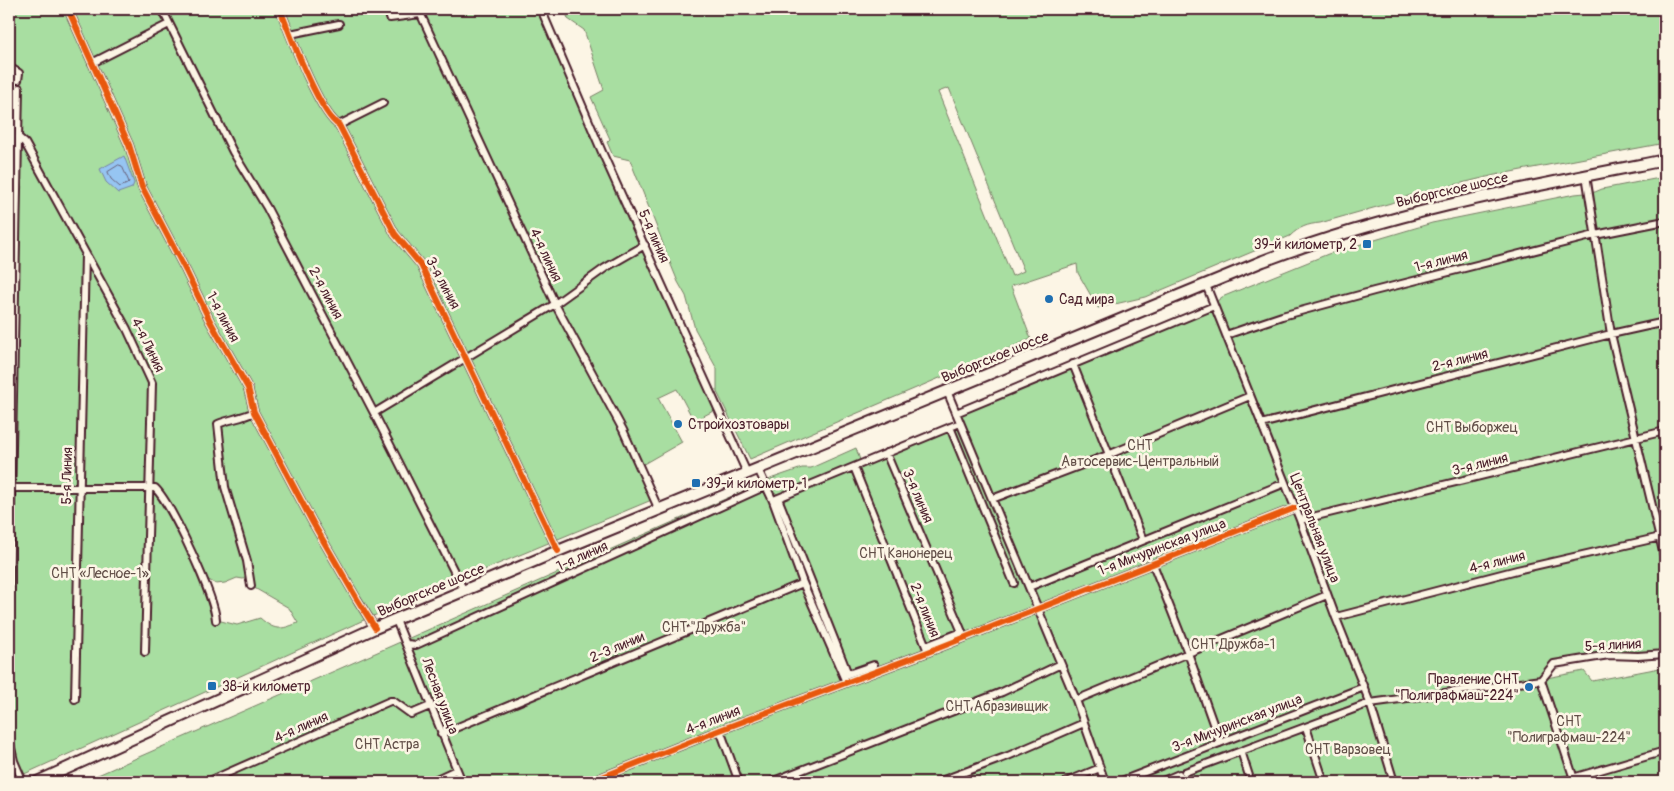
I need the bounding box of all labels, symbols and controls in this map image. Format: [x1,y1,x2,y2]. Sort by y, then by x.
street label: Выборгское шоссе [1394,169,1510,211]
street label: 5-я линия [635,207,673,265]
street label: 4-я линия [526,226,566,284]
place label: 39-й километр, 2 [1254,236,1357,253]
marker: 39-й километр, 2 [1361,238,1373,250]
street label: 1-я линия [1413,246,1469,276]
street label: 3-я линия [422,254,464,312]
street label: 2-я линия [305,264,347,322]
street label: 1-я линия [203,289,243,345]
place label: Сад мира [1059,291,1114,308]
marker: Сад мира [1043,293,1055,305]
street label: 4-я Линия [128,315,168,375]
street label: Выборгское шоссе [939,328,1051,386]
street label: 2-я линия [1430,345,1490,375]
place label: Стройхозтовары [688,416,789,433]
marker: Стройхозтовары [672,418,684,430]
park label: СНТ Выборжец [1426,419,1518,436]
park label: СНТ Автосервис-Центральный [1061,437,1219,470]
street label: 5-я Линия [58,447,76,505]
street label: 3-я линия [1450,449,1510,479]
street label: 3-я линия [899,467,937,525]
street label: Центральная улица [1286,471,1344,585]
place label: 39-й километр, 1 [706,475,807,492]
marker: 39-й километр, 1 [690,477,702,489]
street label: 1-я Мичуринская улица [1096,515,1228,579]
street label: 1-я линия [554,537,610,575]
park label: СНТ Канонерец [859,545,953,562]
street label: 4-я линия [1467,547,1527,577]
street label: Выборгское шоссе [375,560,487,620]
park label: СНТ «Лесное-1» [51,565,149,582]
street label: 2-я линия [906,580,944,640]
park label: СНТ "Дружба" [662,619,746,636]
street label: 2-3 линии [587,628,647,666]
street label: 5-я линия [1584,635,1642,655]
park label: СНТ Дружба-1 [1191,636,1275,653]
street label: Лесная улица [417,654,462,737]
place label: Правление СНТ "Полиграфмаш-224" [1395,671,1519,704]
place label: 38-й километр [222,678,311,695]
marker: 38-й километр [206,680,218,692]
marker: Правление СНТ "Полиграфмаш-224" [1523,681,1535,693]
street label: 3-я Мичуринская улица [1170,690,1304,756]
park label: СНТ Абразивщик [945,698,1049,715]
street label: 4-я линия [683,702,743,738]
street label: 4-я линия [271,708,331,746]
park label: СНТ "Полиграфмаш-224" [1507,713,1631,746]
park label: СНТ Астра [355,736,419,753]
park label: СНТ Варзовец [1305,741,1391,758]

